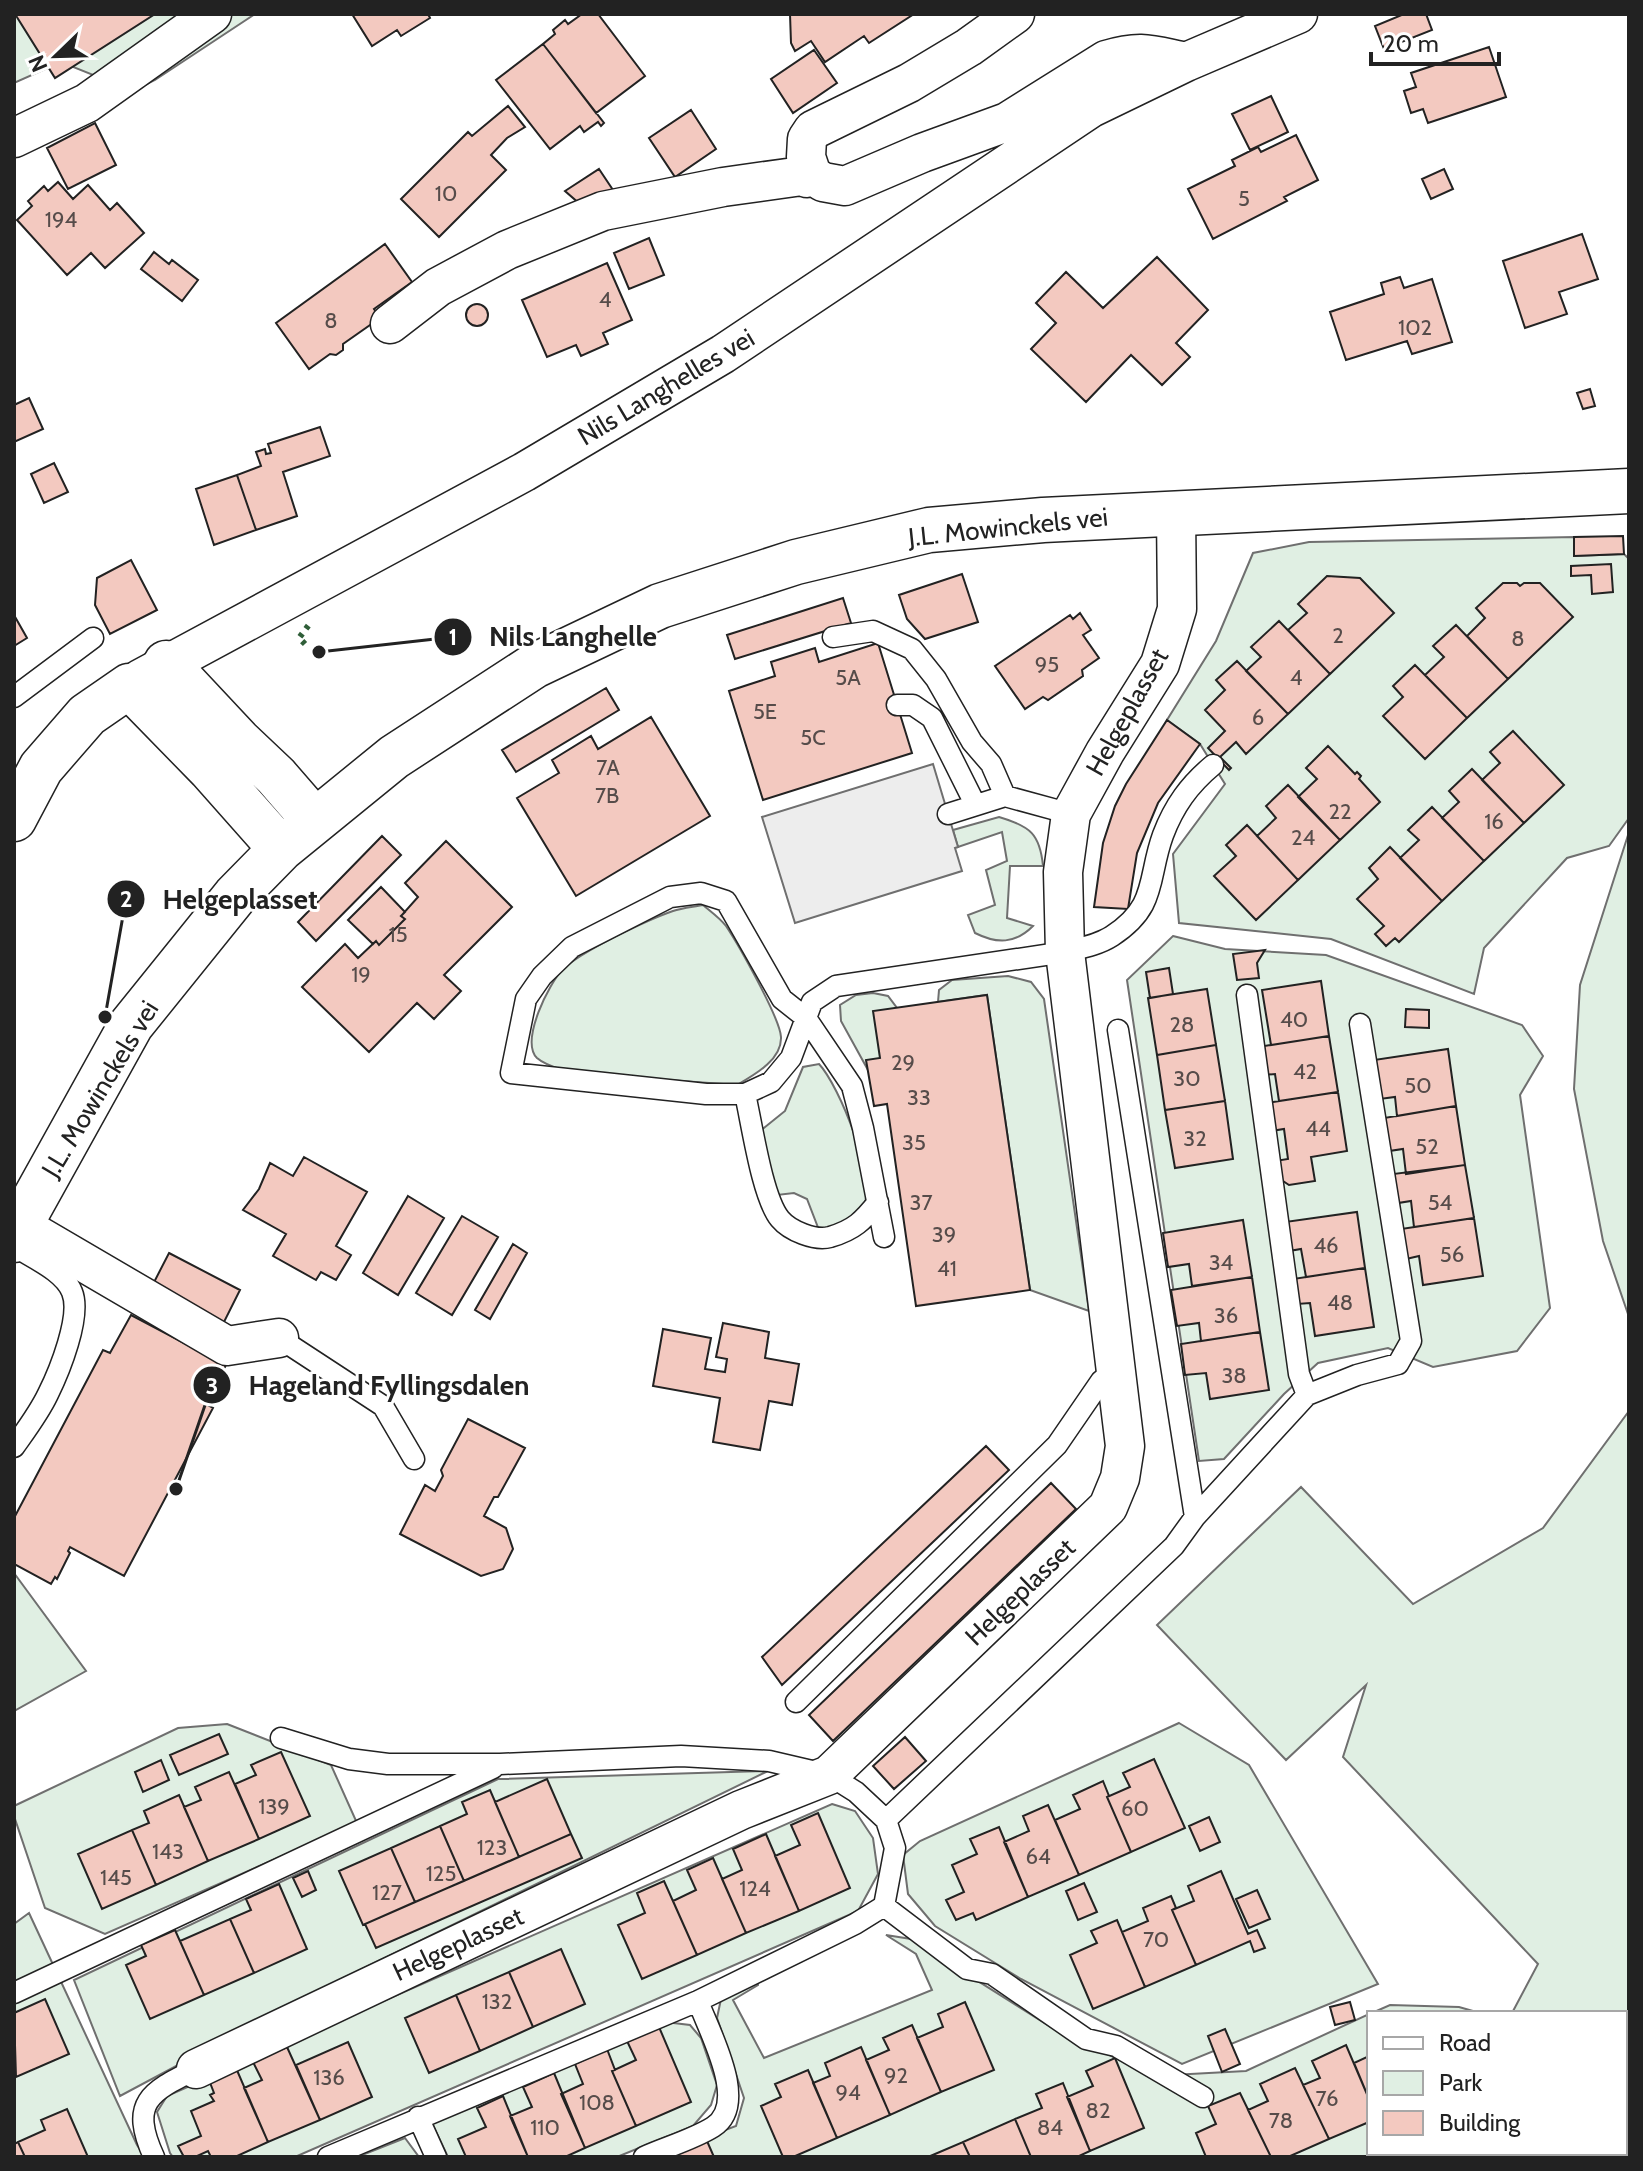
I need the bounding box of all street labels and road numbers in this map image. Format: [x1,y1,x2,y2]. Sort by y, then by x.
street label: Nils Langhelles vei [572,322,760,452]
street label: J.L. Mowinckels vei [906,501,1109,553]
street label: Helgeplasset [1079,643,1175,781]
street label: J.L. Mowinckels vei [34,995,165,1184]
street label: Helgeplasset [958,1532,1082,1652]
street label: Helgeplasset [388,1900,529,1988]

